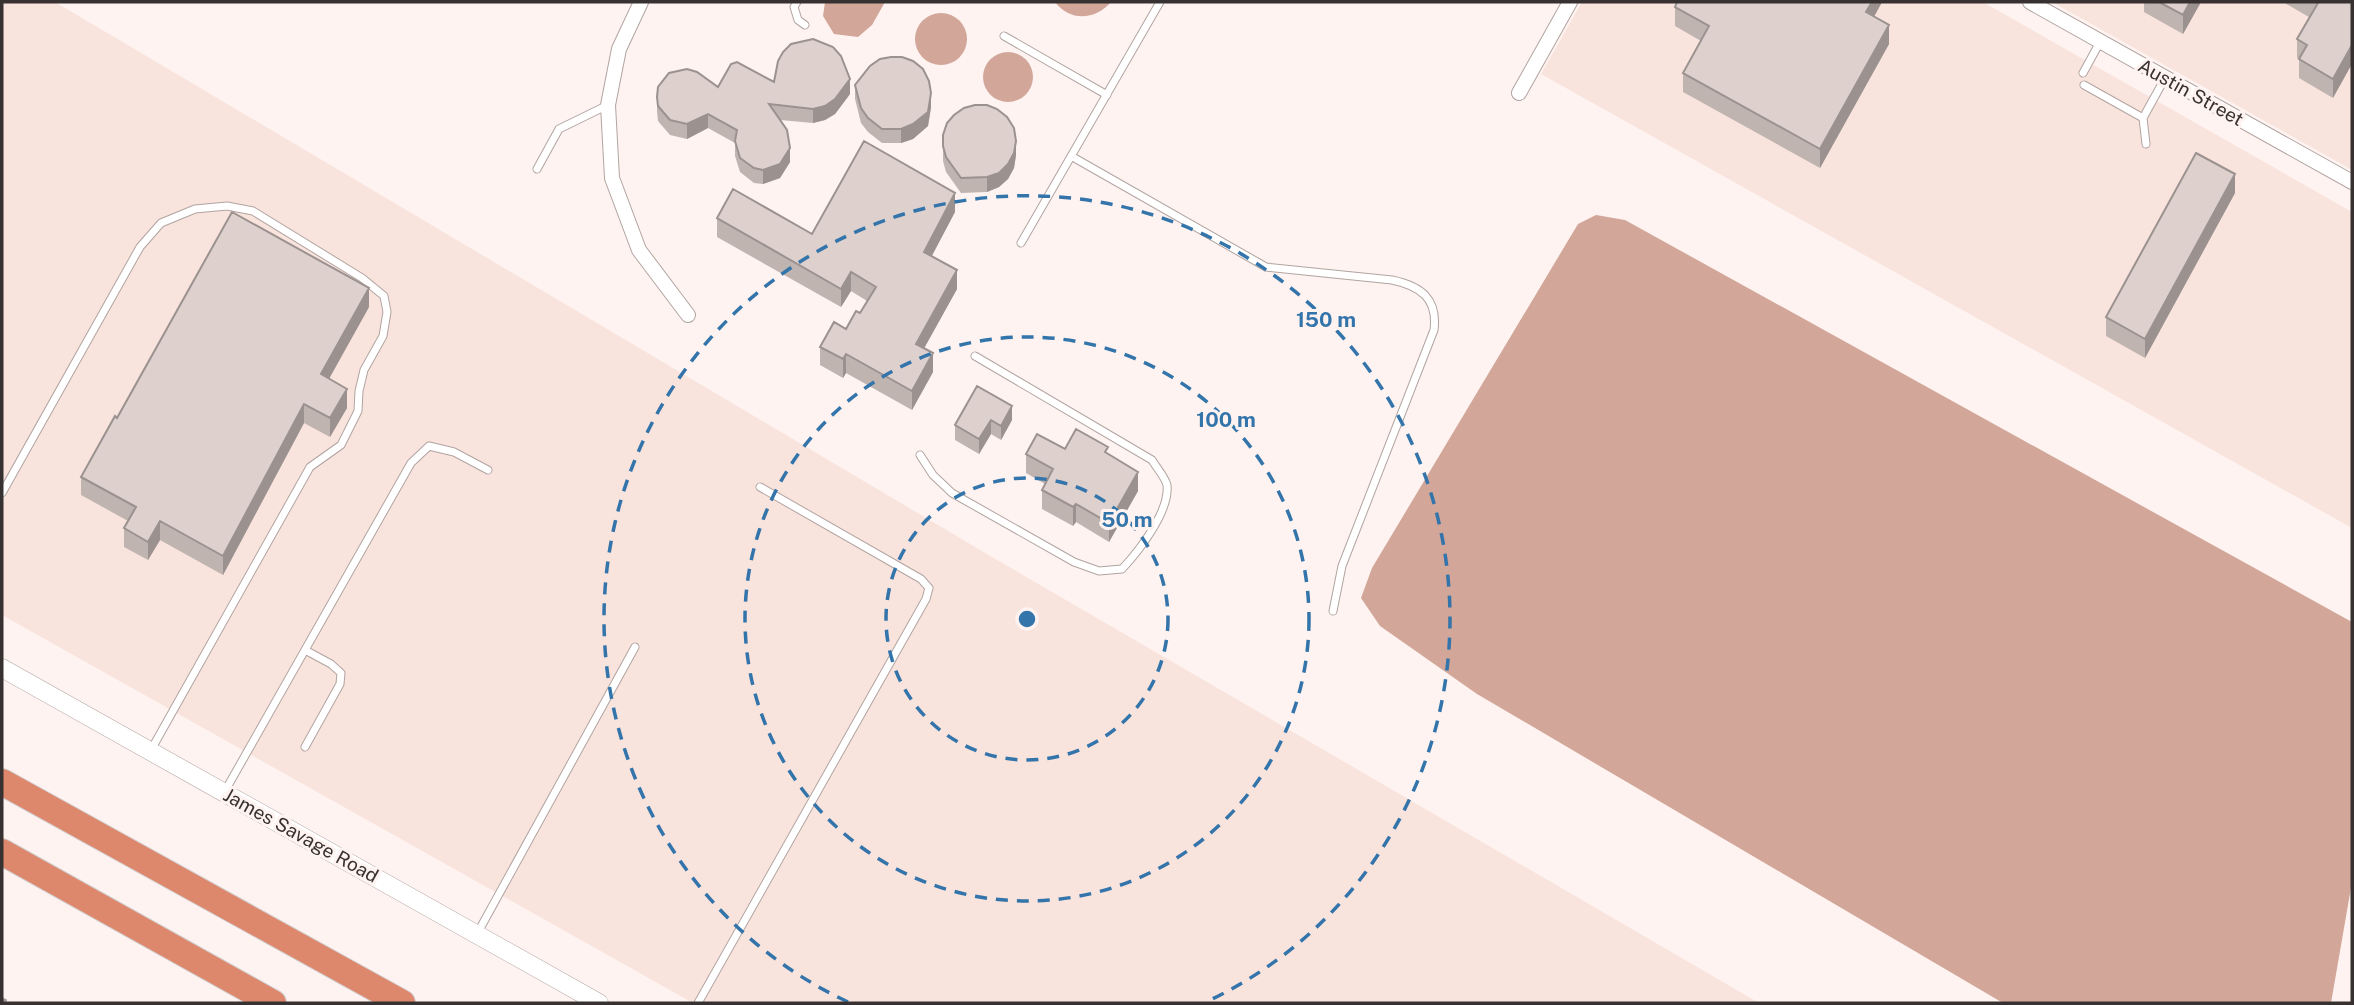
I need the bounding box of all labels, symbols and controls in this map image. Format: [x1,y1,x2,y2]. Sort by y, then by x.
street label: Austin Street [2134,54,2248,130]
text: 150 m [1296,307,1356,332]
text: 100 m [1196,407,1256,432]
text: 50 m [1101,507,1153,532]
centre of rings [1015,607,1039,631]
street label: James Savage Road [220,783,382,887]

